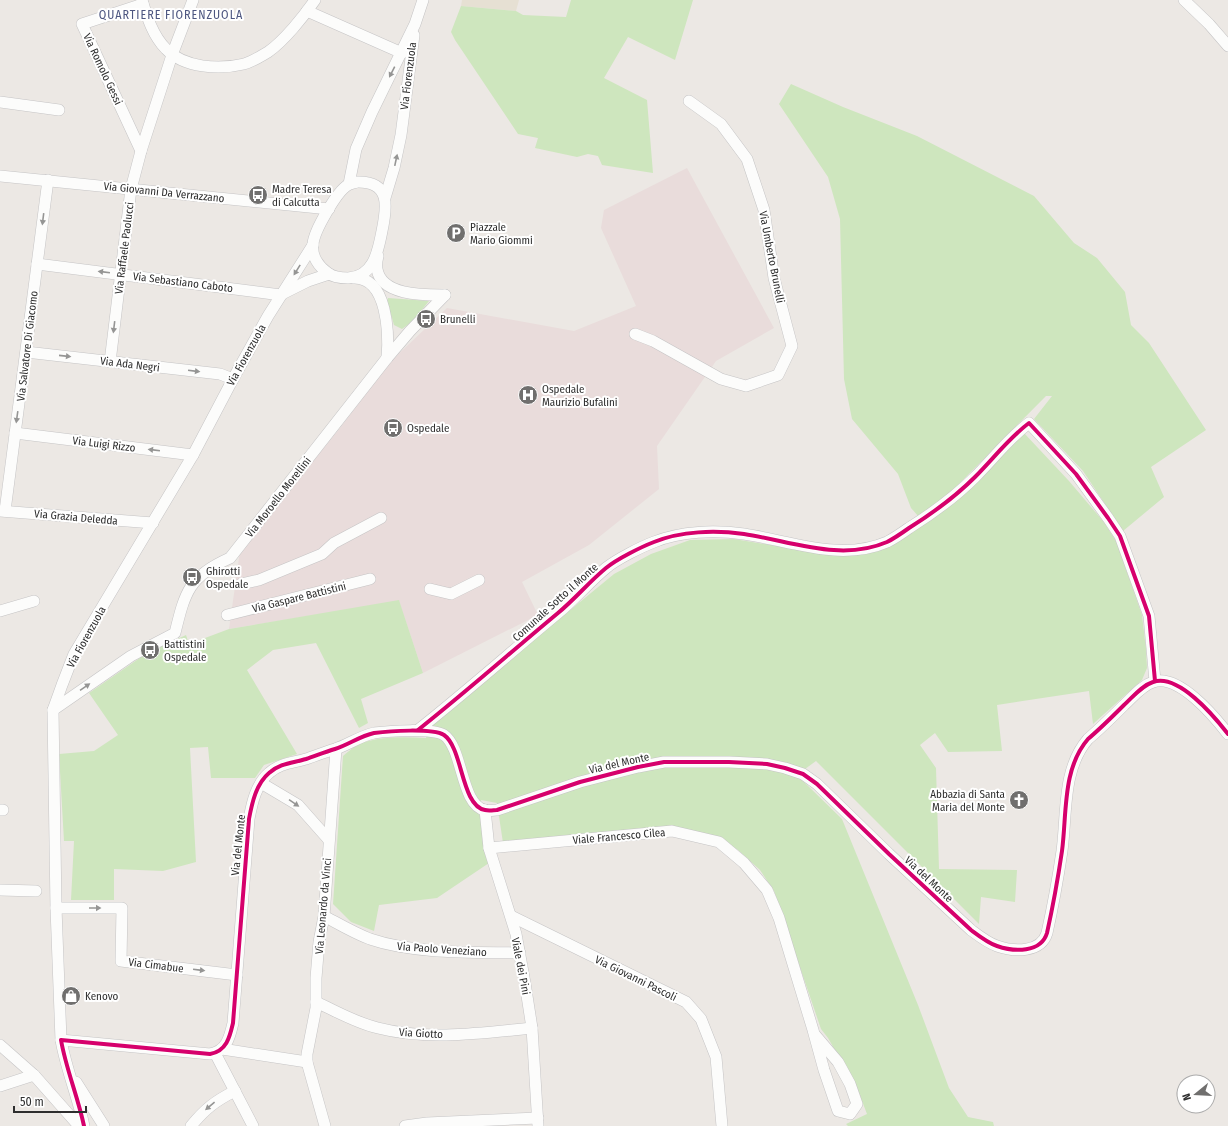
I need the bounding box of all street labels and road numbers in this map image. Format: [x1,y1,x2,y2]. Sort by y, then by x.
street label: Via Romolo Gessi [80,31,125,107]
street label: Via Fiorenzuola [398,41,419,111]
street label: Via Giovanni Da Verrazzano [103,180,225,205]
street label: Via Raffaele Paolucci [112,201,137,295]
street label: Via Umberto Brunelli [756,210,787,305]
street label: Via Sebastiano Caboto [132,270,234,295]
street label: Via Salvatore Di Giacomo [14,290,41,402]
street label: Via Fiorenzuola [224,322,269,388]
street label: Via Ada Negri [99,354,161,375]
street label: Via Luigi Rizzo [72,434,136,455]
street label: Via Moroello Morellini [243,454,314,540]
street label: Via Grazia Deledda [34,507,118,528]
street label: Comunale Sotto il Monte [510,561,601,644]
street label: Via Gaspare Battistini [251,579,348,615]
street label: Via Fiorenzuola [64,604,109,670]
street label: Via del Monte [588,750,651,777]
street label: Via del Monte [229,814,248,876]
street label: Viale Francesco Cilea [572,826,666,847]
street label: Via del Monte [902,854,956,905]
street label: Via Leonardo da Vinci [313,857,334,955]
street label: Viale dei Pini [509,936,532,996]
street label: Via Paolo Veneziano [397,940,487,959]
street label: Via Giovanni Pascoli [593,953,679,1004]
street label: Via Cimabue [128,956,184,975]
street label: Via Giotto [399,1026,444,1041]

